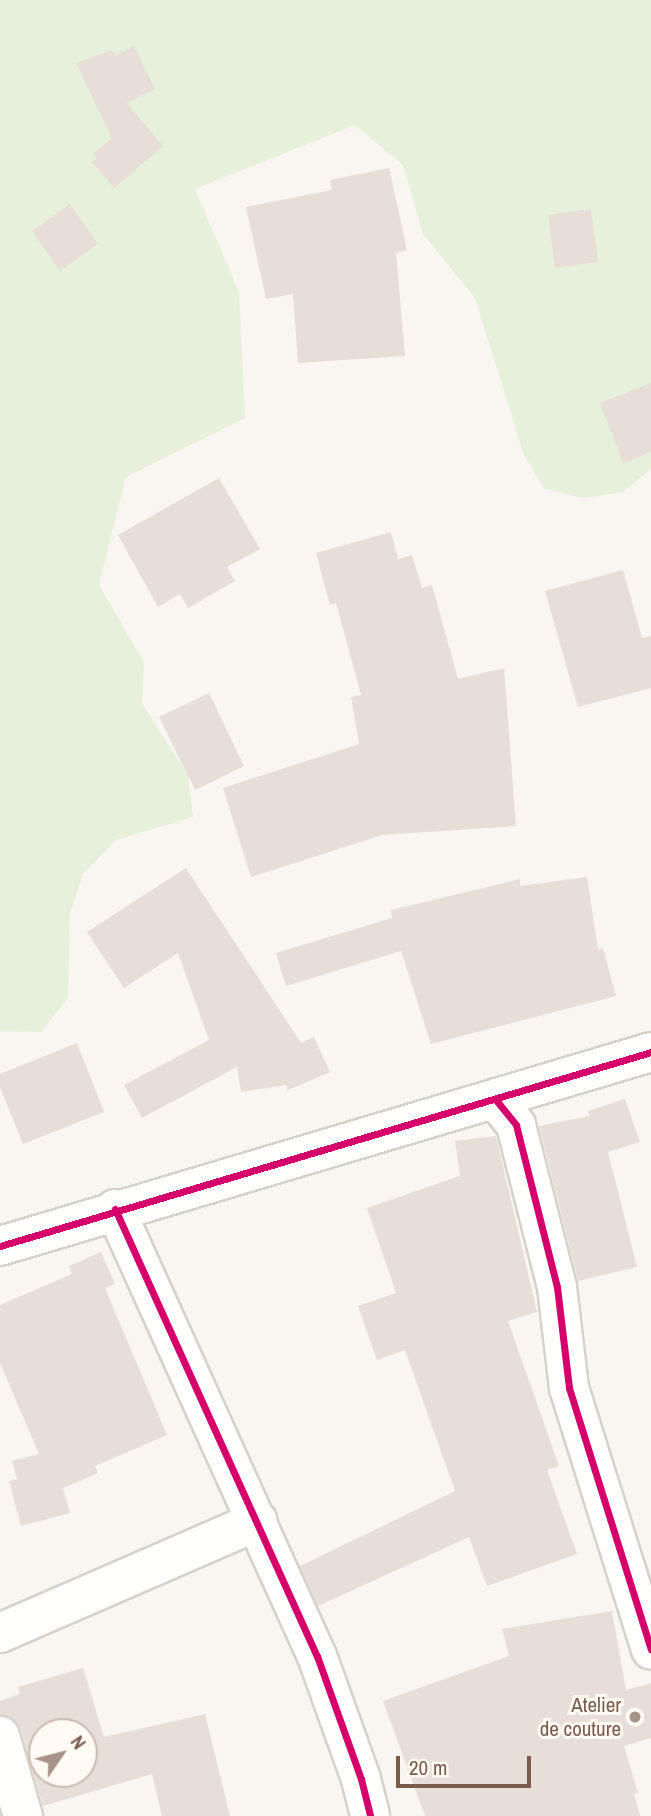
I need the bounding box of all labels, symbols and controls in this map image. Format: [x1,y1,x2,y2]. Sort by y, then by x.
place label: Atelier de couture [540,1692,621,1742]
marker: Atelier de couture [627,1709,643,1725]
north arrow [28,1718,98,1788]
text: N [65,1730,92,1754]
scale bar [399,1742,534,1786]
text: 20 m [409,1753,447,1782]

